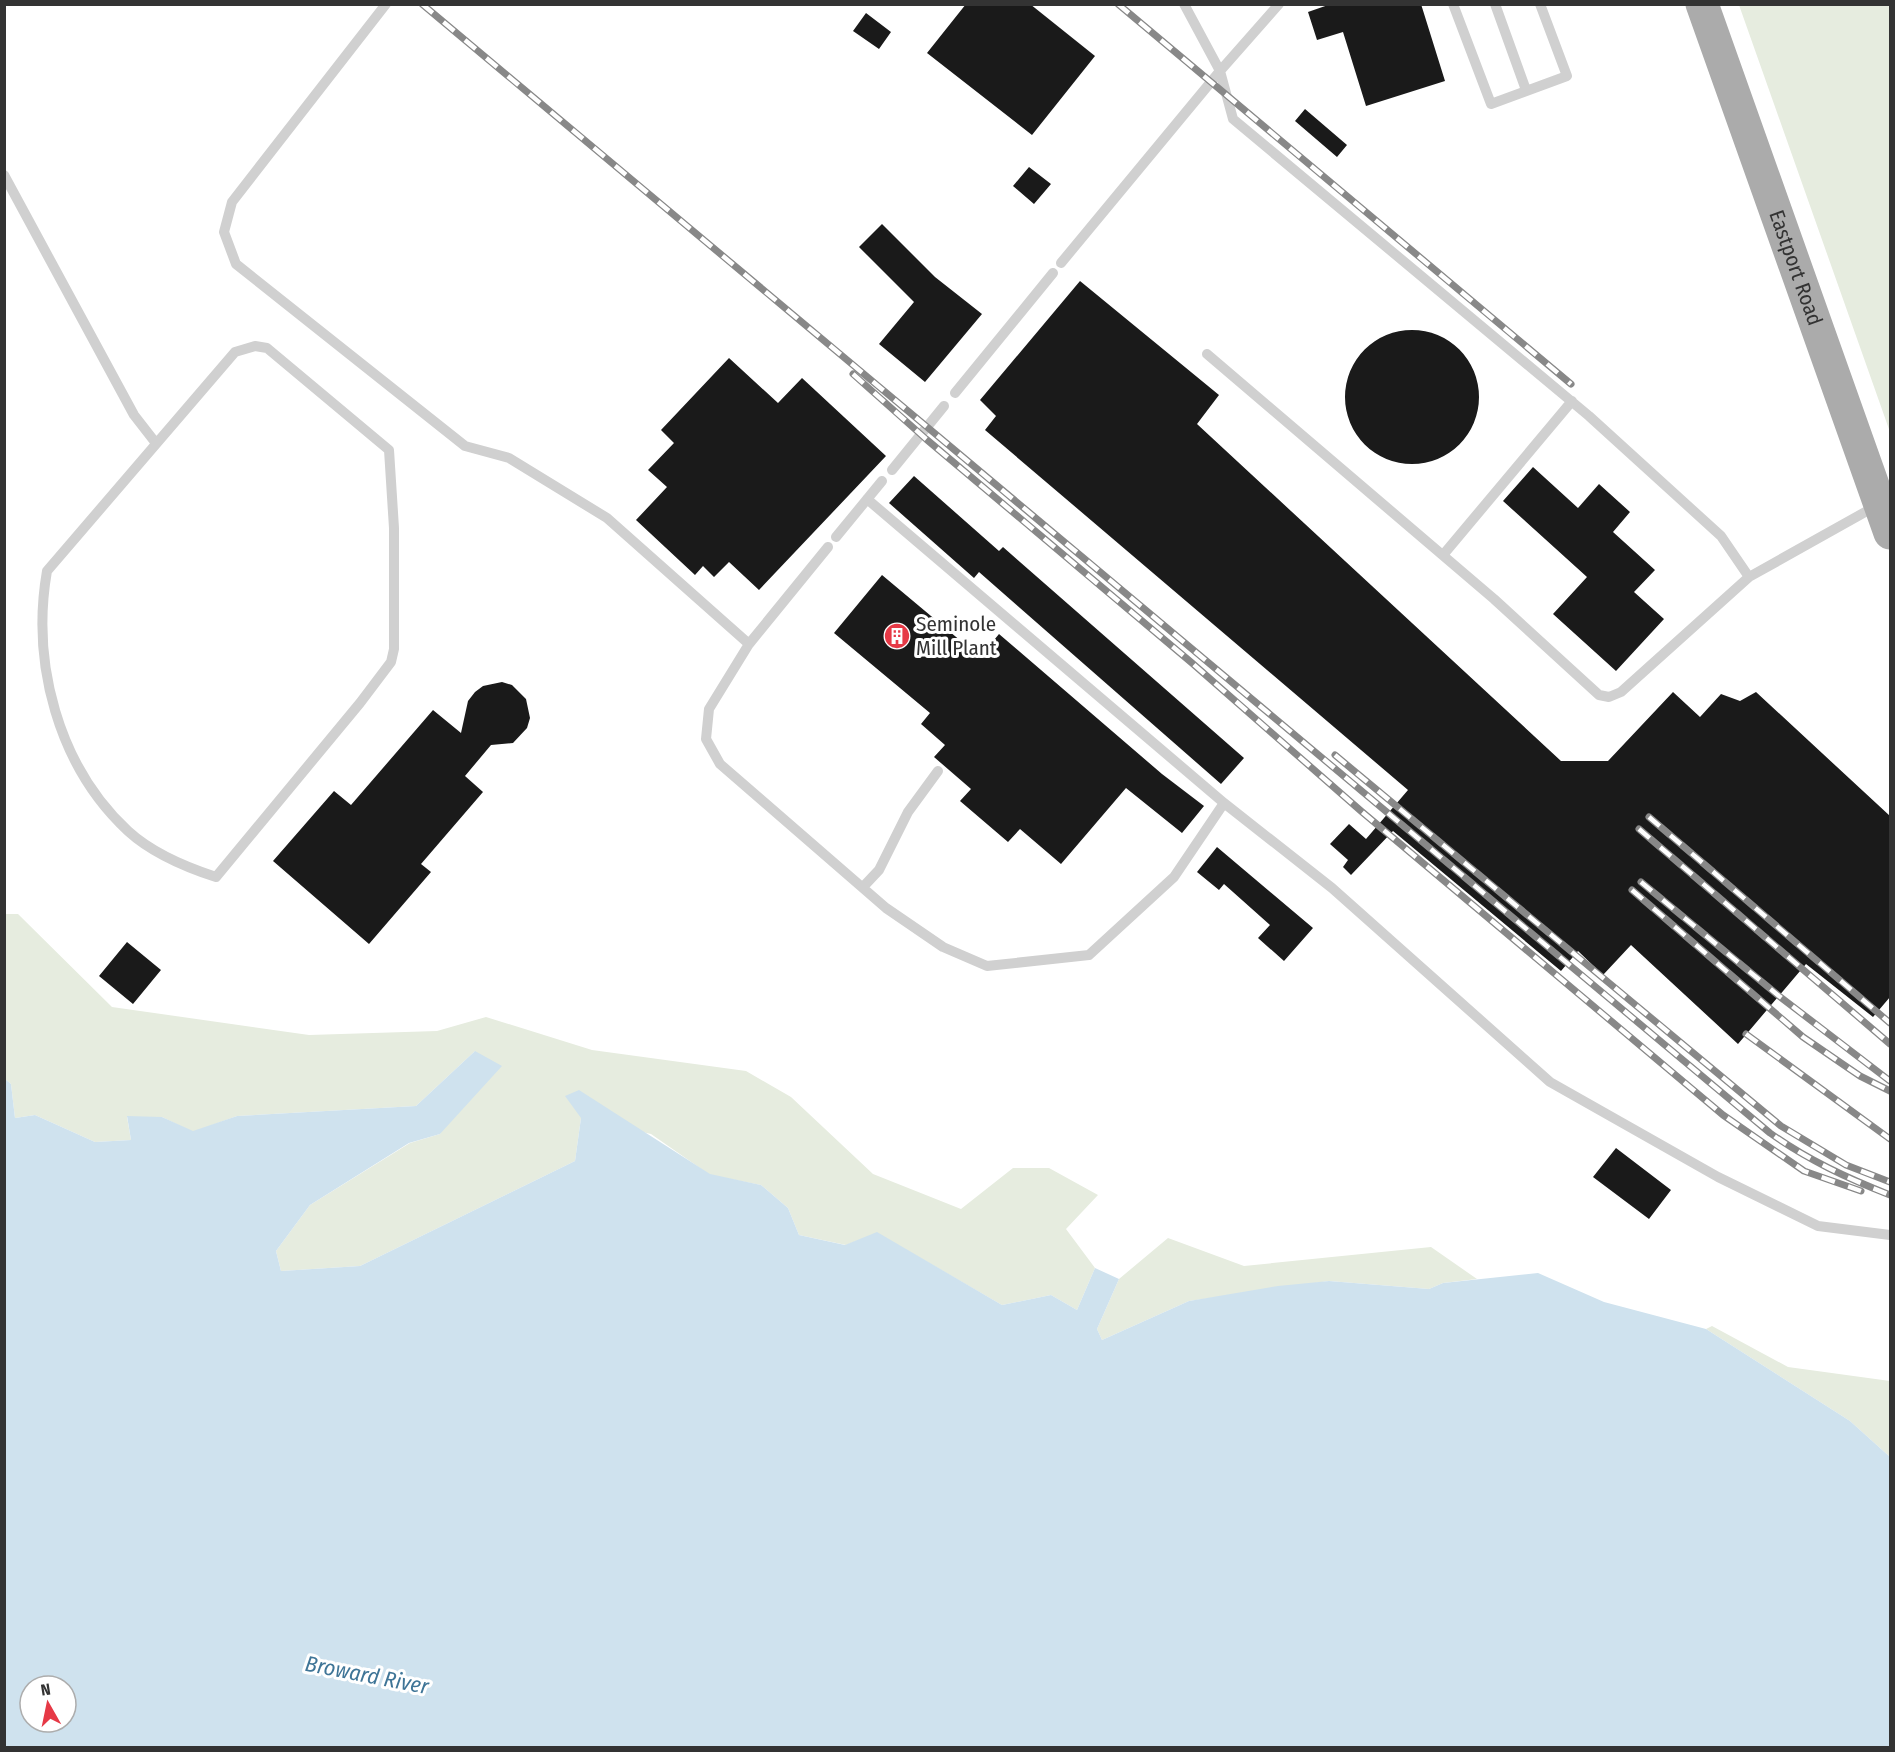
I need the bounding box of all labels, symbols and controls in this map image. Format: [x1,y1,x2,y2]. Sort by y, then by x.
street label: Eastport Road [1763,207,1828,329]
place label: Seminole Mill Plant [916,611,997,661]
building icon: Seminole Mill Plant [882,621,912,651]
water label: Broward River [303,1650,432,1700]
north arrow [18,1674,78,1734]
text: N [40,1680,52,1700]

